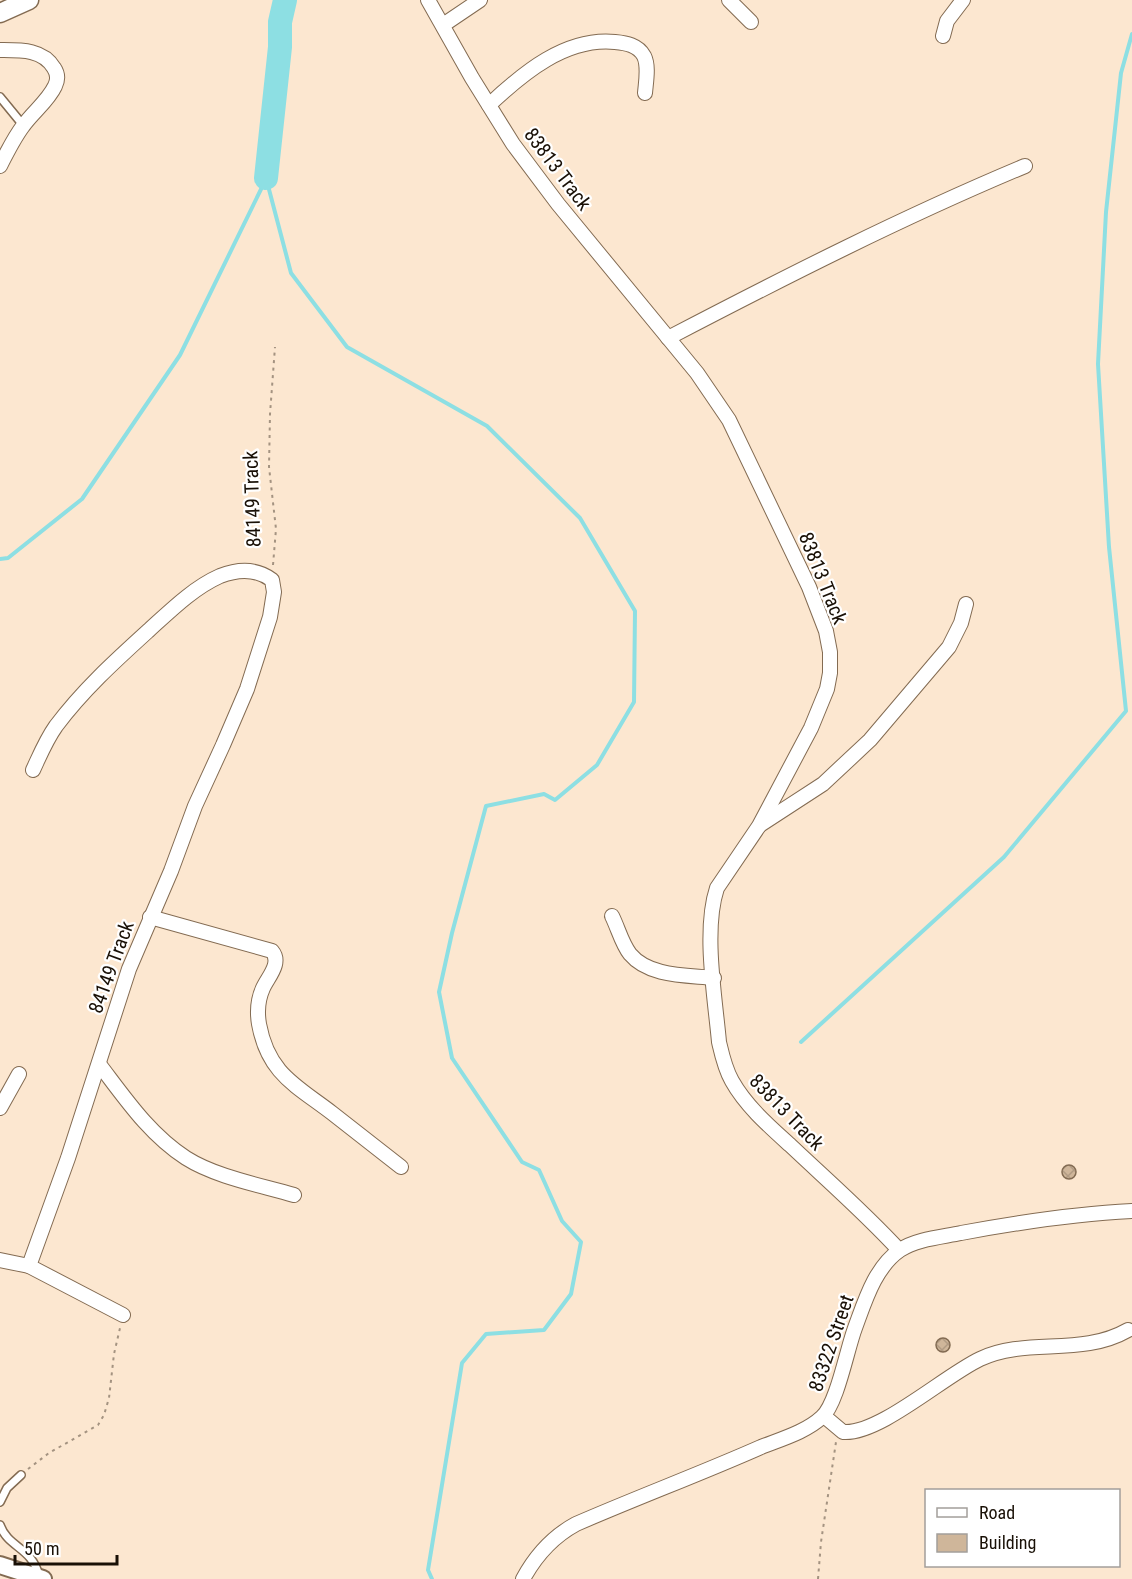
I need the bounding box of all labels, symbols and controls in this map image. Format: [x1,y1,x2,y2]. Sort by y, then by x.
street label: 83813 Track [519,123,597,215]
street label: 84149 Track [238,450,266,548]
street label: 83813 Track [794,529,852,627]
street label: 84149 Track [83,917,139,1017]
street label: 83813 Track [745,1069,829,1155]
street label: 83322 Street [803,1291,859,1395]
legend [925,1489,1120,1567]
text: Road [979,1502,1015,1523]
scale bar [15,1528,117,1566]
text: Building [979,1532,1036,1553]
text: 50 m [24,1538,59,1559]

